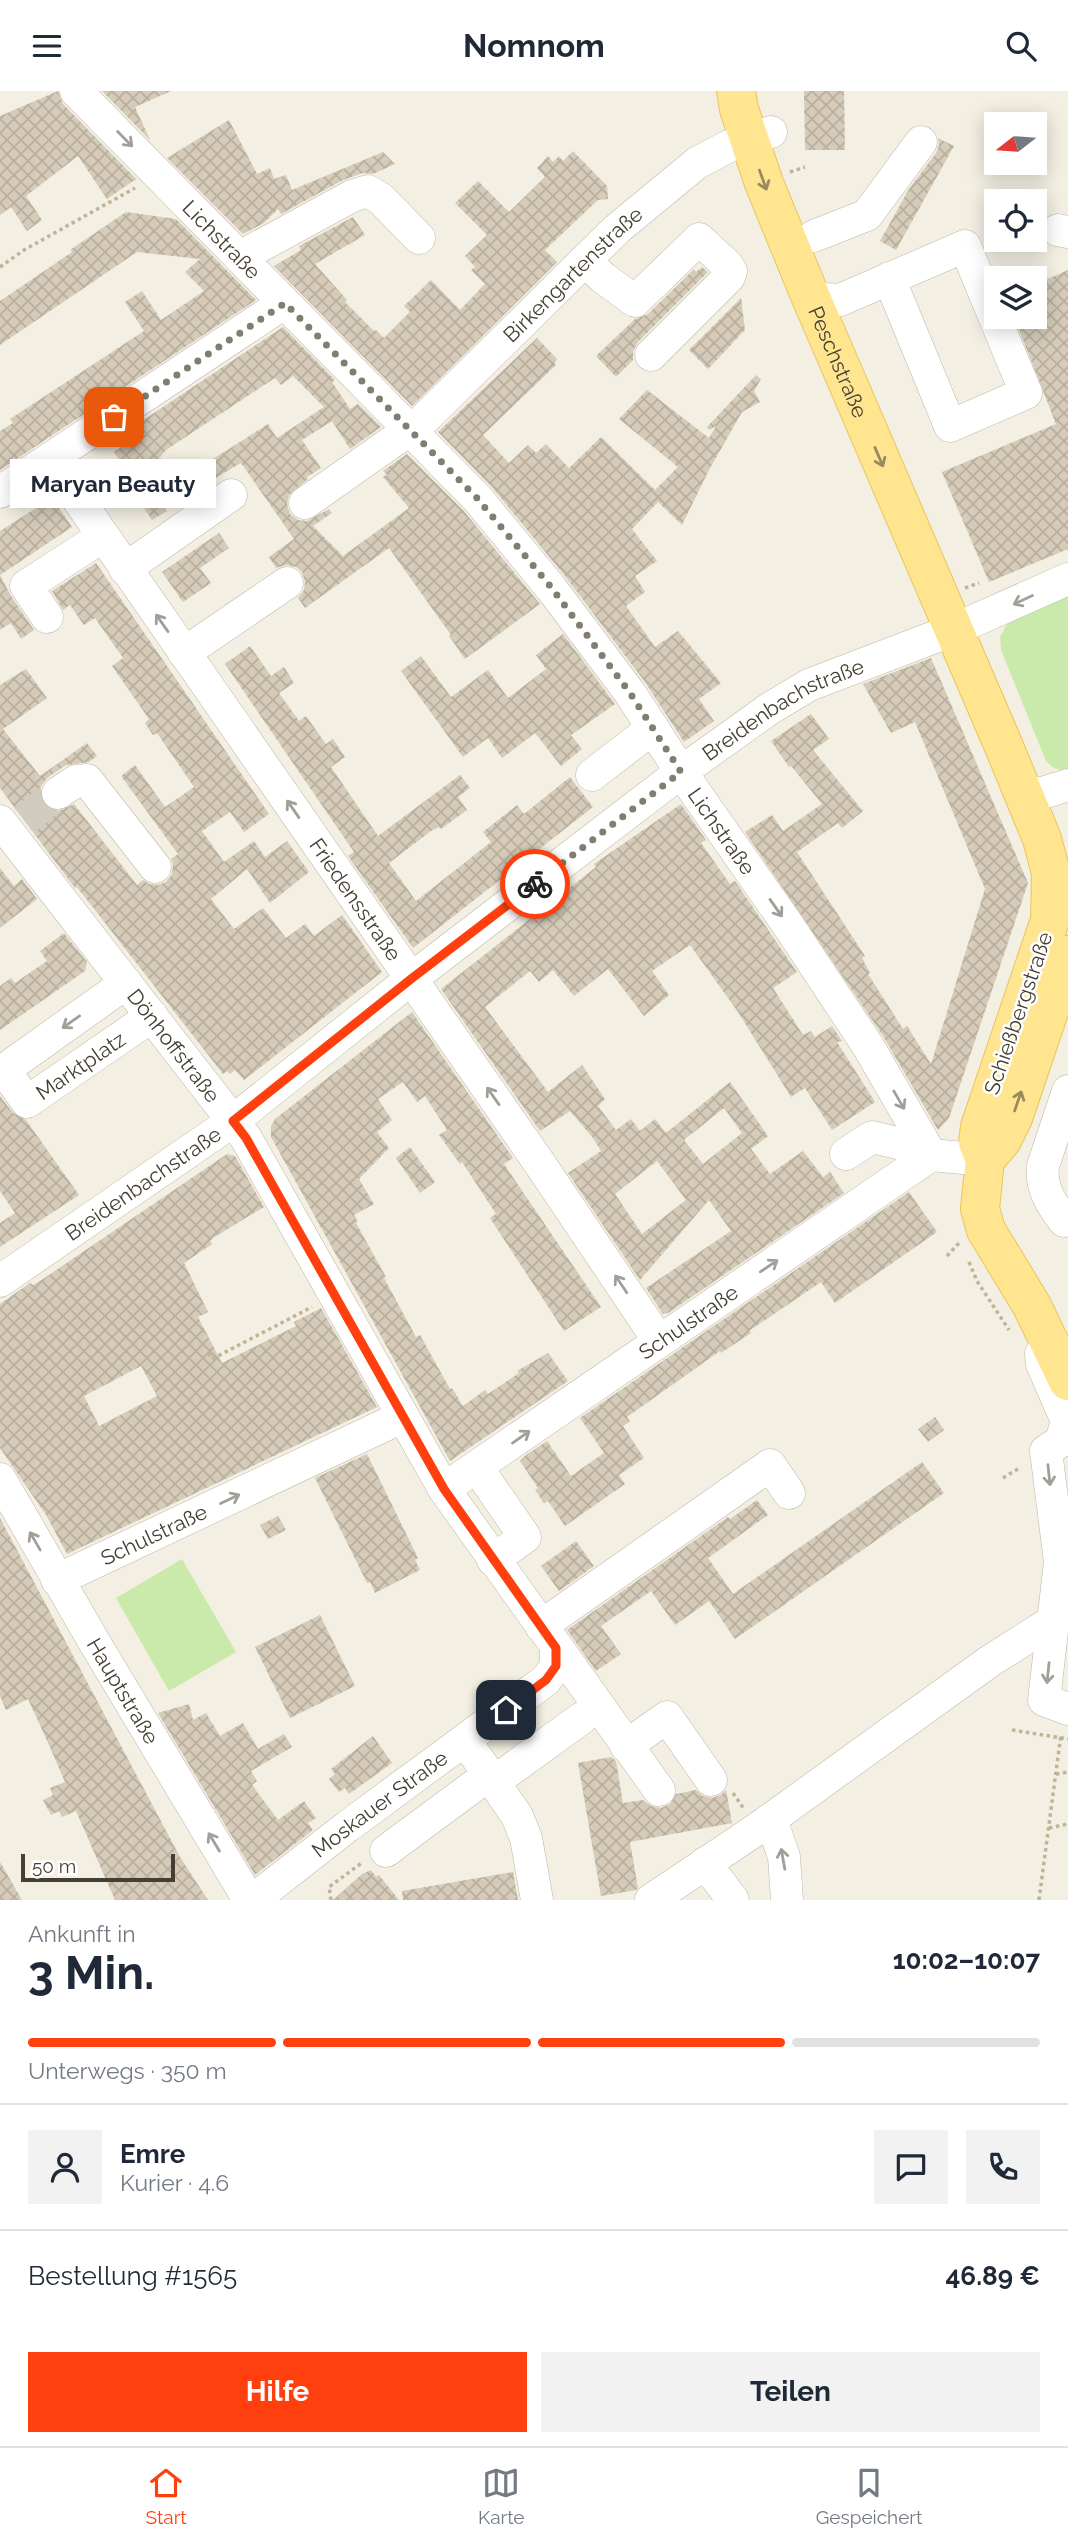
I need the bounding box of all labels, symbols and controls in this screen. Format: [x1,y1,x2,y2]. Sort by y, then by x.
icon: menu [28,27,66,65]
text: Nomnom [463,27,605,64]
icon: search [1002,27,1040,65]
north arrow [984,112,1046,175]
map controls [984,112,1047,329]
one-way arrow [116,130,133,147]
one-way arrow [758,168,770,190]
button: locate [984,189,1047,252]
street label: Lichstraße [178,195,266,284]
street label: Birkengartenstraße [498,201,647,347]
button: layers [984,266,1047,329]
street label: Peschstraße [804,302,874,421]
pin [84,387,144,447]
icon: bag [95,398,133,436]
one-way arrow [874,446,887,467]
callout: Maryan Beauty [11,459,217,508]
text: Maryan Beauty [30,470,196,497]
one-way arrow [1013,594,1034,607]
one-way arrow [155,614,169,633]
street label: Breidenbachstraße [697,653,867,766]
street label: Lichstraße [683,782,761,879]
one-way arrow [286,800,300,819]
street label: Friedensstraße [305,833,407,965]
courier [500,849,570,919]
icon: bike [516,865,554,903]
one-way arrow [769,898,783,917]
street label: Schießbergstraße [978,928,1058,1098]
street label: Dönhoffstraße [122,984,226,1107]
one-way arrow [62,1015,81,1029]
street label: Marktplatz [31,1026,130,1105]
one-way arrow [486,1087,500,1106]
one-way arrow [892,1089,906,1109]
one-way arrow [1013,1091,1025,1113]
street label: Breidenbachstraße [60,1121,225,1245]
one-way arrow [758,1259,778,1273]
one-way arrow [614,1275,628,1295]
street label: Schulstraße [634,1279,742,1364]
one-way arrow [511,1430,530,1444]
one-way arrow [1043,1464,1056,1486]
one-way arrow [219,1491,240,1505]
street label: Schulstraße [97,1499,211,1570]
one-way arrow [28,1531,42,1551]
street label: Hauptstraße [82,1633,165,1748]
one-way arrow [1041,1661,1054,1684]
pin [476,1680,536,1740]
icon: home [487,1691,525,1729]
street label: Moskauer Straße [307,1745,452,1862]
one-way arrow [206,1832,220,1852]
one-way arrow [776,1848,789,1870]
scale bar [21,1851,175,1883]
text: 50 m [32,1855,76,1877]
text: Ankunft in [28,1920,136,1947]
text: 10:02–10:07 [893,1945,1040,1975]
text: 3 Min. [28,1946,154,2000]
text: Unterwegs · 350 m [28,2057,227,2084]
button: person [28,2130,102,2204]
button: chat [874,2130,948,2204]
button: phone [966,2130,1040,2204]
text: Emre [120,2139,185,2169]
text: Kurier · 4.6 [120,2169,229,2196]
text: Bestellung #1565 [28,2261,237,2291]
text: 46.89 € [946,2261,1040,2291]
button: Hilfe [28,2352,527,2432]
button: Teilen [541,2352,1040,2432]
tab: Start [146,2464,187,2528]
tab: Karte [478,2464,525,2528]
tab: Gespeichert [816,2464,922,2528]

